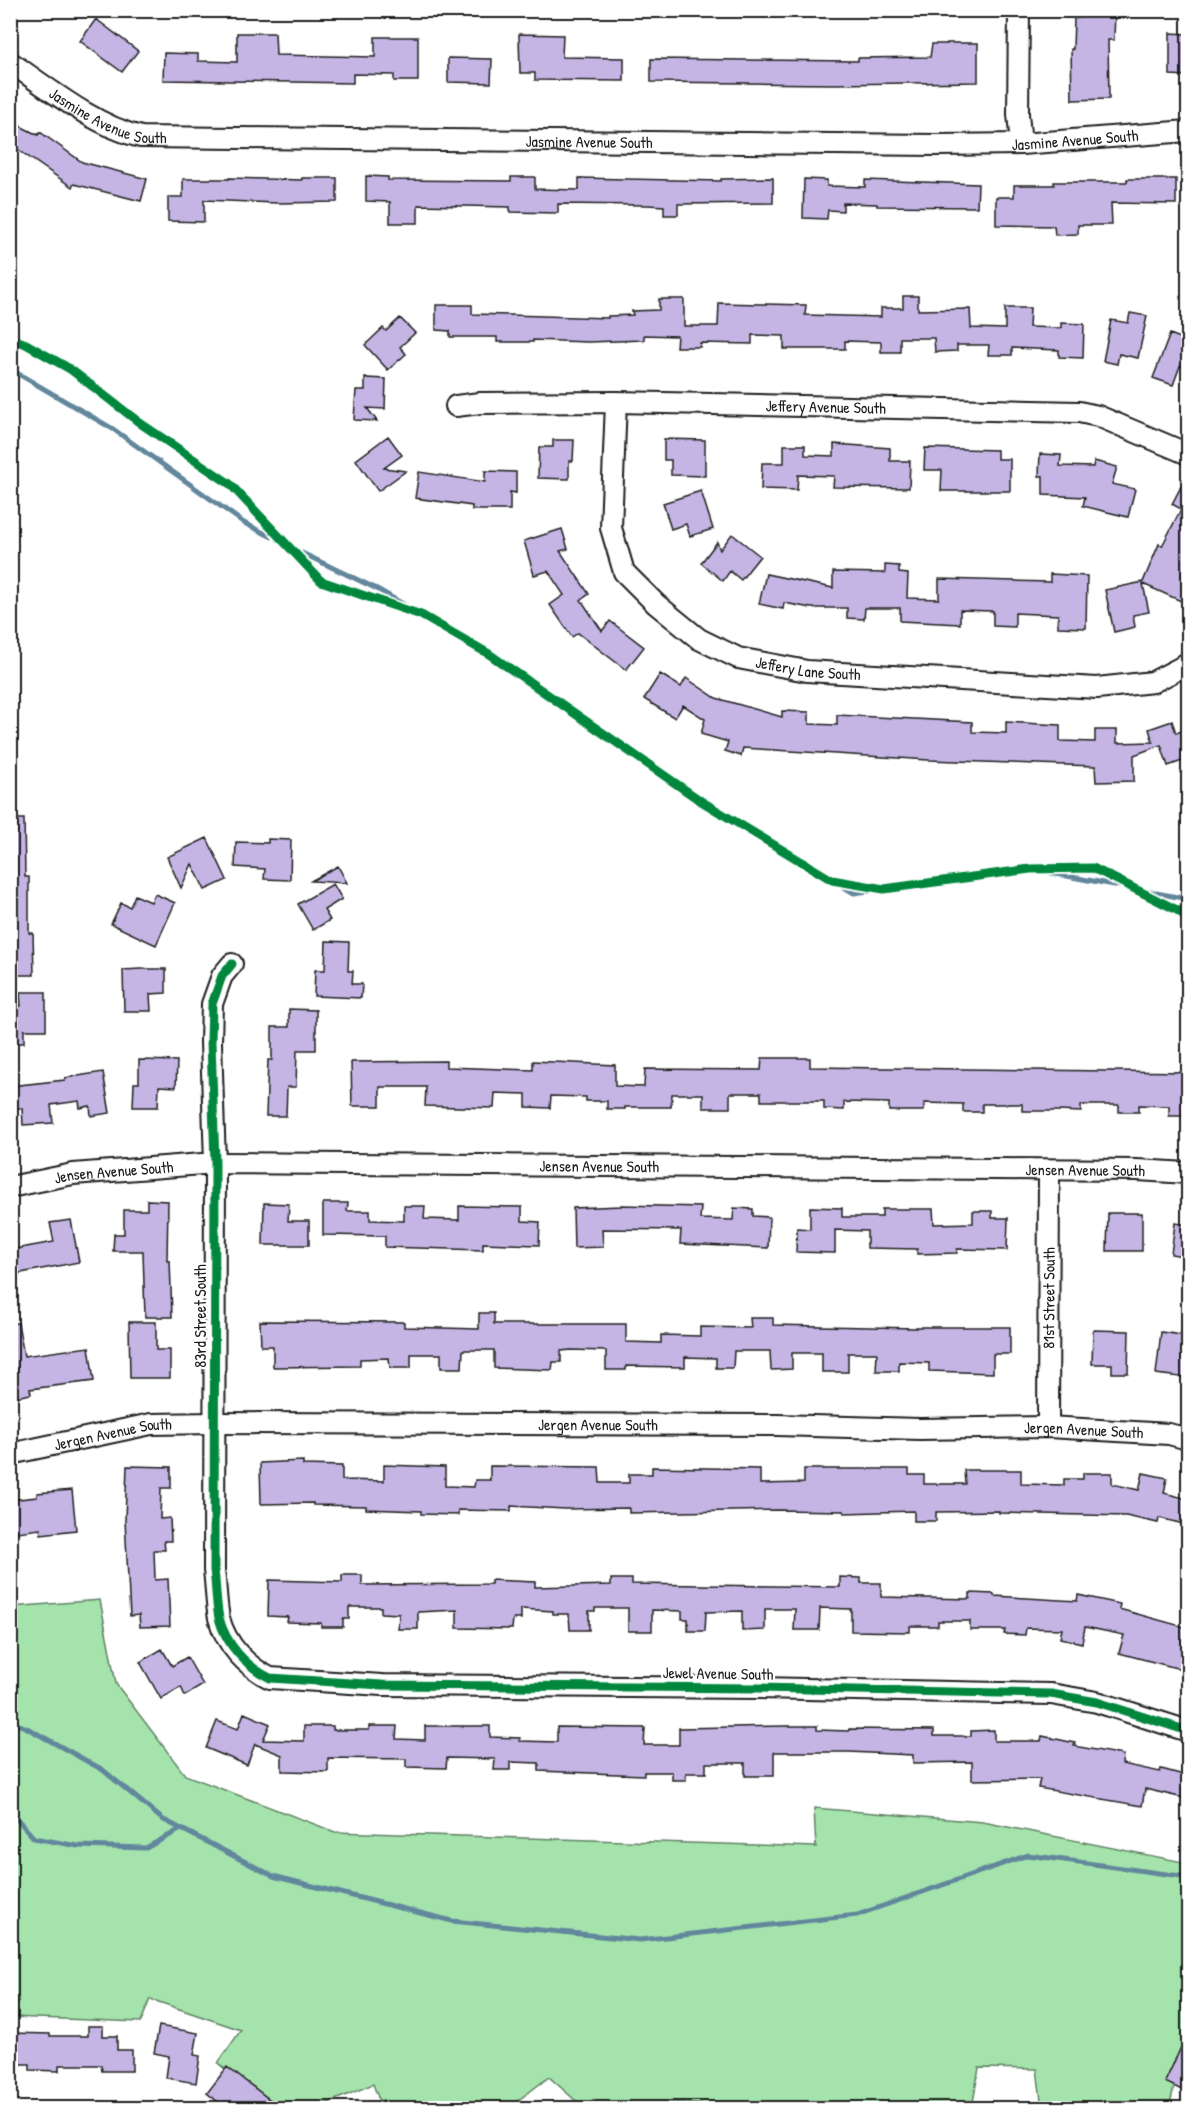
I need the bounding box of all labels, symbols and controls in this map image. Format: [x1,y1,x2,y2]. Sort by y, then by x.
street label: Jasmine Avenue South [45,82,167,148]
street label: Jasmine Avenue South [1012,124,1139,155]
street label: Jasmine Avenue South [526,130,653,153]
street label: Jeffery Avenue South [765,394,886,419]
street label: Jeffery Lane South [754,651,861,685]
street label: Jensen Avenue South [539,1154,659,1177]
street label: Jensen Avenue South [52,1155,174,1189]
street label: Jensen Avenue South [1025,1158,1146,1181]
street label: 81st Street South [1037,1247,1060,1349]
street label: 83rd Street South [189,1264,211,1368]
street label: Jergen Avenue South [52,1413,172,1455]
street label: Jergen Avenue South [538,1413,658,1436]
street label: Jergen Avenue South [1024,1416,1144,1444]
street label: Jewel Avenue South [662,1661,774,1685]

